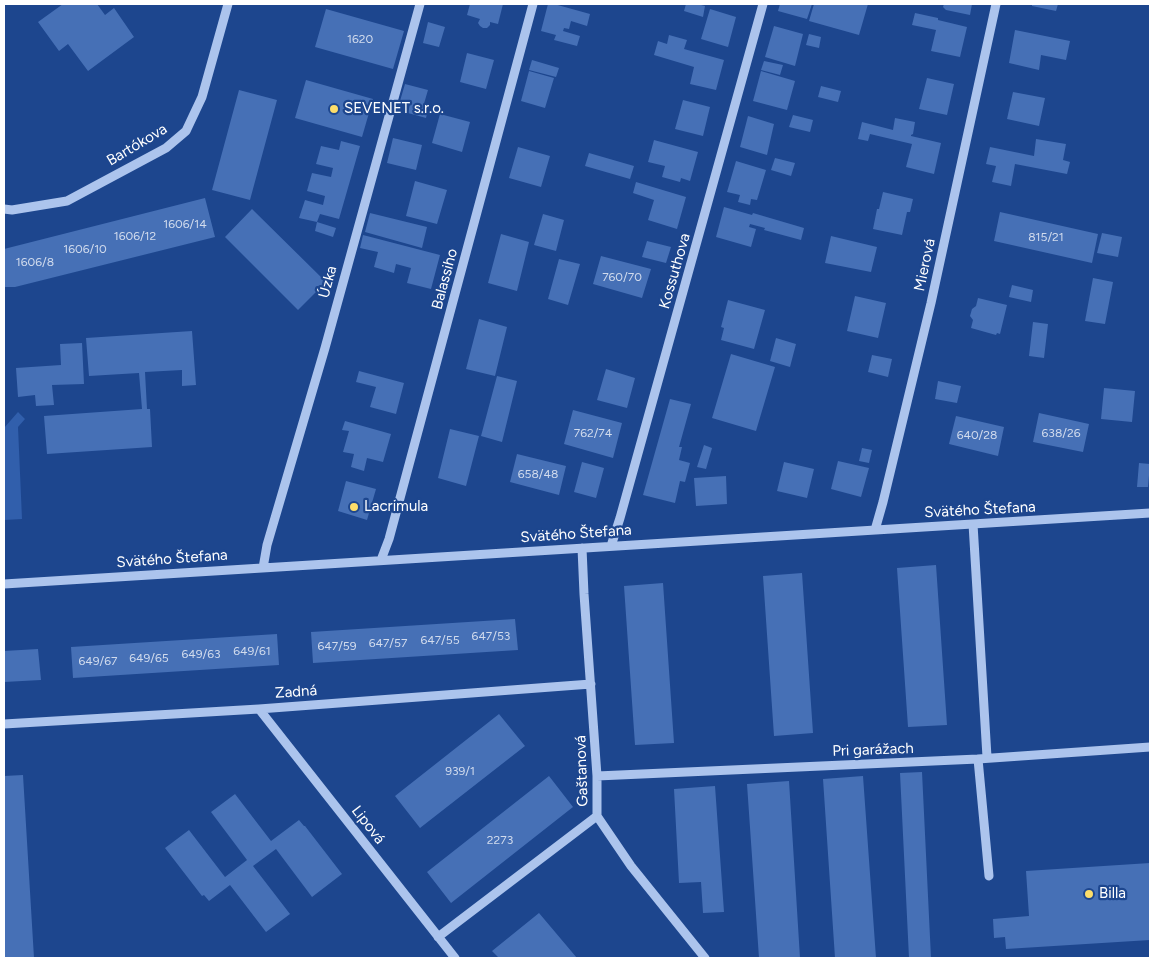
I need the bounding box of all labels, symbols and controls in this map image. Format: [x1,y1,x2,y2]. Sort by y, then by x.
house number: 1620 [347,32,373,46]
place label: SEVENET s.r.o. [344,100,444,118]
marker: SEVENET s.r.o. [328,103,340,115]
street label: Bartókova [104,120,170,170]
house number: 1606/14 [163,217,207,231]
house number: 1606/12 [114,229,156,243]
house number: 815/21 [1028,230,1064,244]
street label: Kossuthova [656,231,694,311]
street label: Mierová [911,237,939,293]
house number: 1606/10 [63,242,107,256]
street label: Balassiho [428,247,462,311]
house number: 1606/8 [16,255,54,269]
street label: Úzka [315,264,341,300]
house number: 760/70 [602,270,642,284]
house number: 762/74 [574,426,612,440]
house number: 638/26 [1042,426,1080,440]
house number: 640/28 [957,428,997,442]
house number: 658/48 [518,467,558,481]
place label: Lacrimula [364,498,428,516]
street label: Svätého Štefana [924,498,1036,522]
marker: Lacrimula [348,501,360,513]
street label: Svätého Štefana [520,521,632,547]
street label: Svätého Štefana [116,546,228,572]
house number: 647/53 [472,629,510,643]
house number: 647/55 [420,633,460,647]
house number: 647/57 [369,636,407,650]
house number: 647/59 [317,639,357,653]
house number: 649/61 [233,644,271,658]
house number: 649/63 [181,647,221,661]
house number: 649/65 [129,651,169,665]
house number: 649/67 [79,654,117,668]
street label: Zadná [274,682,318,702]
street label: Gaštanová [572,735,592,807]
street label: Pri garážach [832,740,914,760]
house number: 939/1 [445,764,475,778]
street label: Lipová [347,802,389,848]
house number: 2273 [487,833,513,847]
place label: Billa [1099,885,1126,903]
marker: Billa [1083,888,1095,900]

